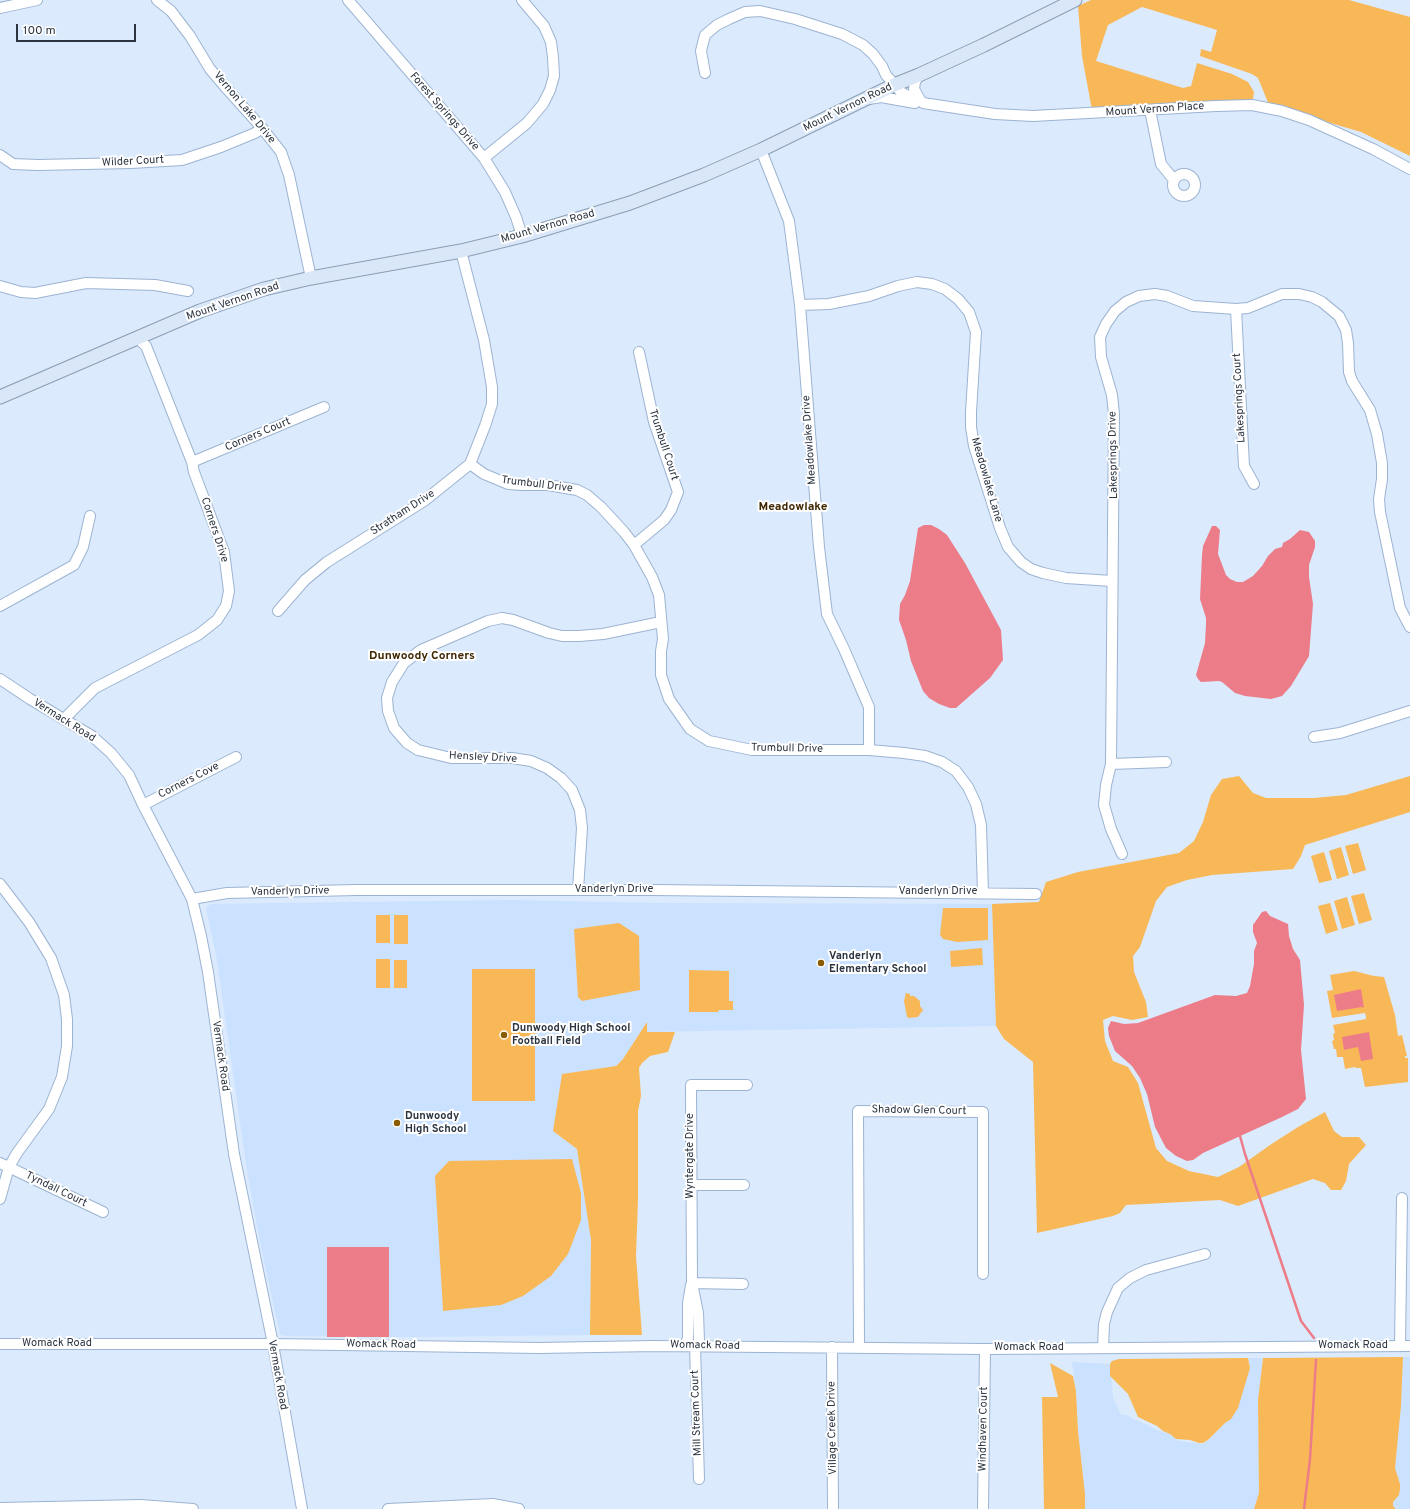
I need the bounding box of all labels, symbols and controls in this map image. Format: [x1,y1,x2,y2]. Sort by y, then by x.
scale bar [18,16,138,42]
text: 100 m [23,23,56,39]
street label: Vernon Lake Drive [210,69,278,147]
street label: Forest Springs Drive [407,70,481,154]
street label: Mount Vernon Road [801,81,895,135]
street label: Mount Vernon Place [1105,100,1205,120]
street label: Wilder Court [102,154,164,170]
street label: Mount Vernon Road [500,207,596,247]
street label: Mount Vernon Road [185,280,281,324]
street label: Lakesprings Court [1231,353,1249,443]
street label: Meadowlake Drive [800,395,820,485]
street label: Trumbull Court [645,408,681,482]
street label: Lakesprings Drive [1107,411,1121,499]
street label: Corners Court [223,415,293,455]
street label: Meadowlake Lane [968,436,1004,524]
street label: Trumbull Drive [500,474,574,496]
street label: Stratham Drive [368,487,438,539]
street label: Corners Drive [197,496,231,564]
district label: Meadowlake [759,501,827,515]
district label: Dunwoody Corners [369,650,475,664]
street label: Vermack Road [30,697,98,745]
street label: Trumbull Drive [751,742,823,756]
street label: Hensley Drive [449,750,517,766]
street label: Corners Cove [156,760,222,802]
street label: Vanderlyn Drive [575,883,653,897]
street label: Vanderlyn Drive [251,885,329,899]
street label: Vanderlyn Drive [899,885,977,899]
place label: Vanderlyn Elementary School [829,950,926,976]
marker: Vanderlyn Elementary School [816,958,826,968]
street label: Vermack Road [209,1020,231,1092]
place label: Dunwoody High School Football Field [512,1022,630,1048]
marker: Dunwoody High School Football Field [499,1030,509,1040]
street label: Shadow Glen Court [871,1104,967,1118]
place label: Dunwoody High School [405,1110,466,1136]
street label: Wyntergate Drive [684,1113,698,1199]
marker: Dunwoody High School [392,1118,402,1128]
street label: Tyndall Court [23,1169,89,1211]
street label: Womack Road [22,1337,92,1351]
street label: Womack Road [346,1338,416,1352]
street label: Vermack Road [264,1339,290,1411]
street label: Womack Road [670,1339,740,1353]
street label: Womack Road [1318,1339,1388,1353]
street label: Womack Road [994,1341,1064,1355]
street label: Mill Stream Court [689,1370,705,1456]
street label: Village Creek Drive [826,1381,840,1475]
street label: Windhaven Court [977,1386,991,1472]

